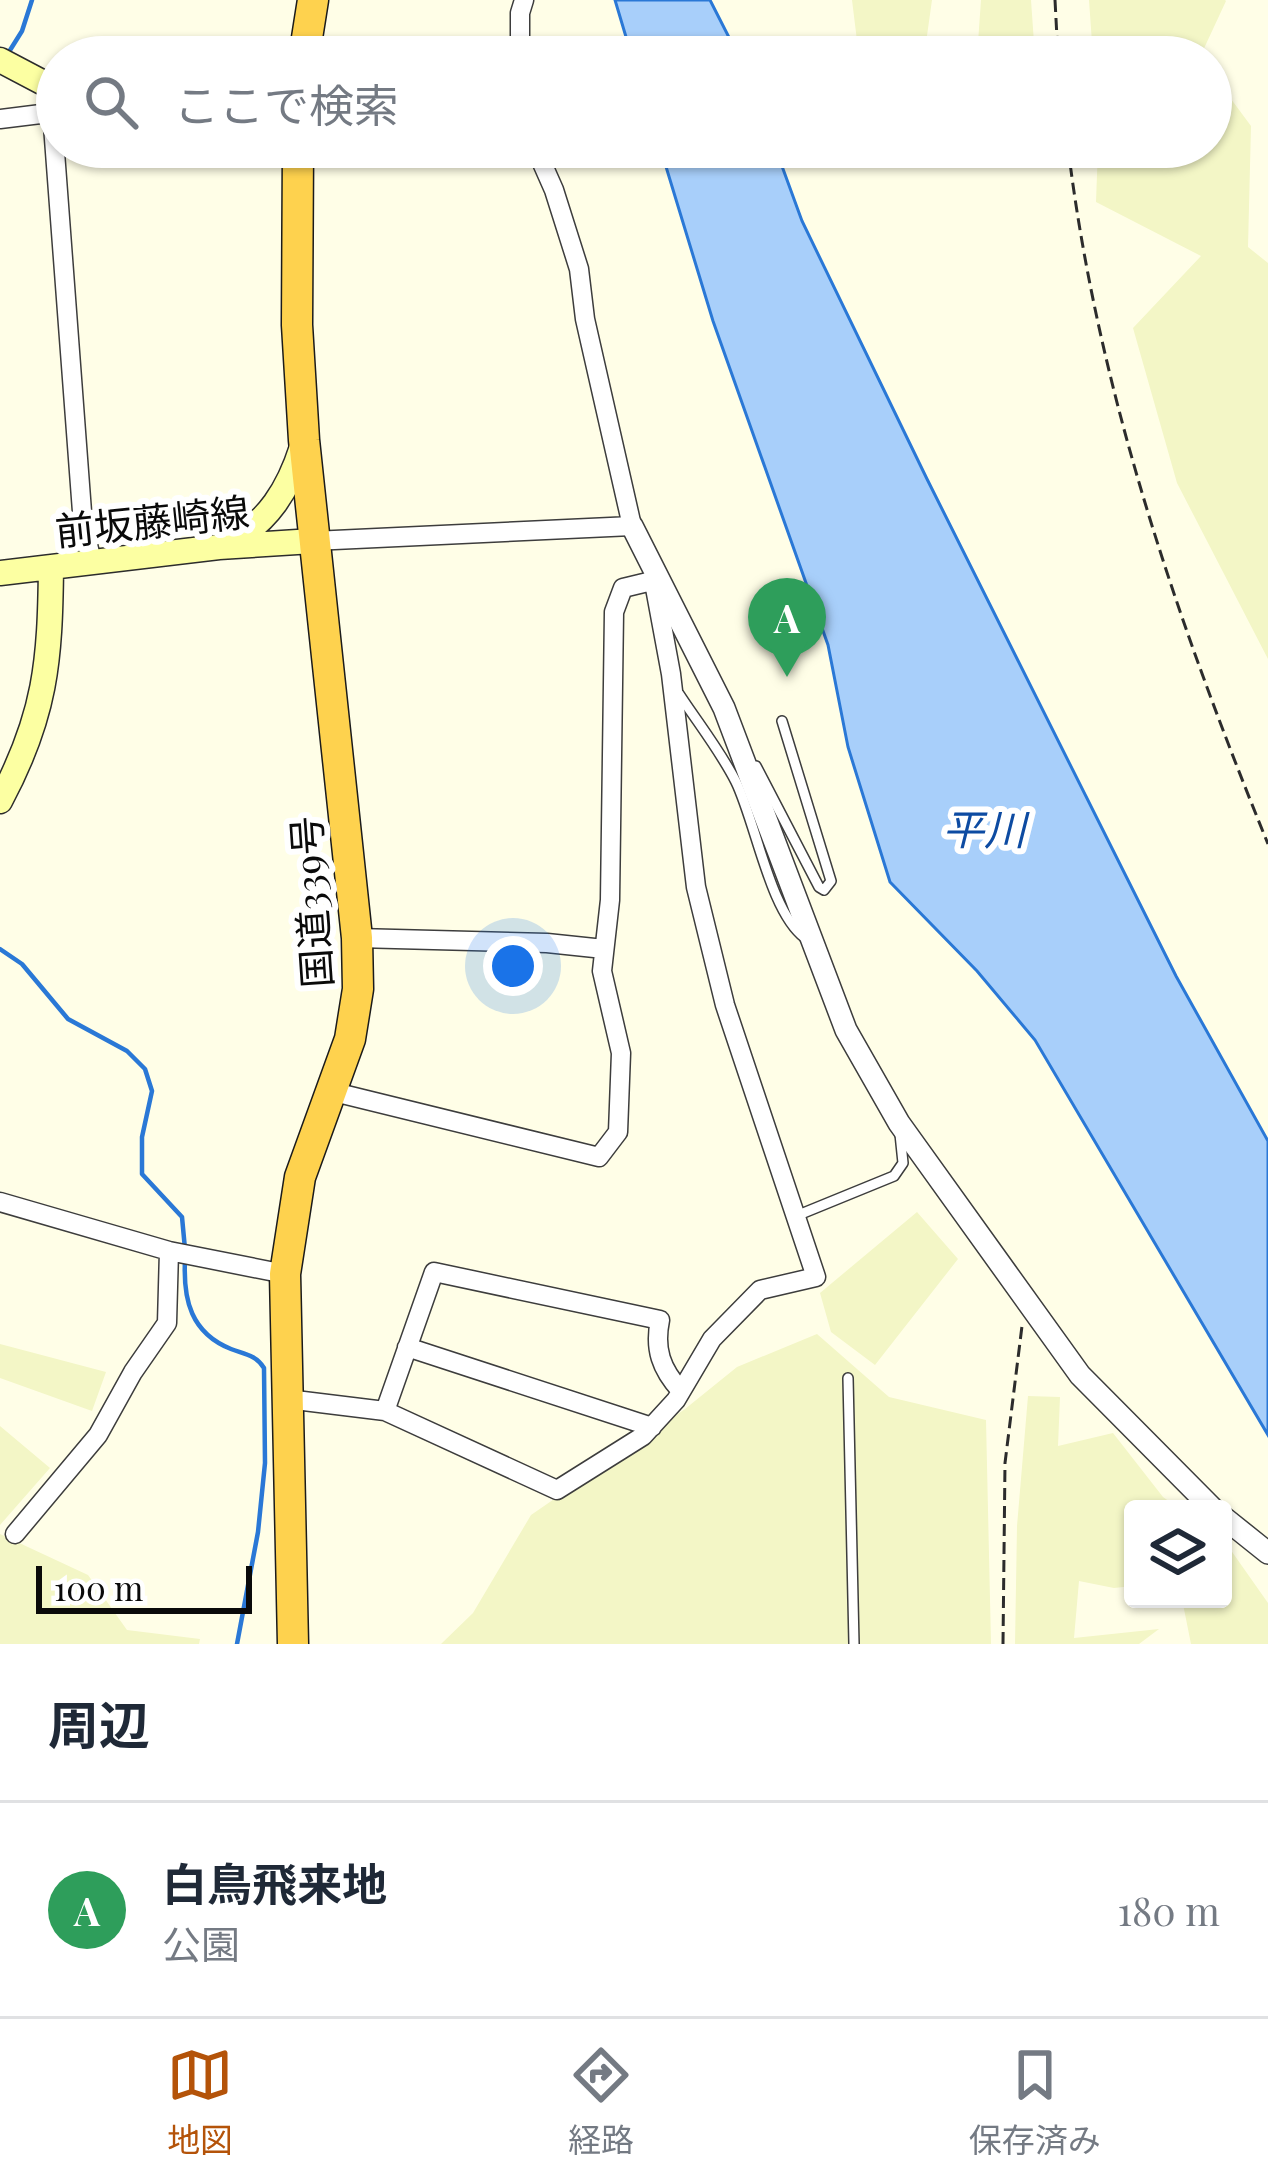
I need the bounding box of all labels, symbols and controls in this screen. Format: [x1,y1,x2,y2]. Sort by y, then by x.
search box [36,36,1232,168]
icon: search [78,69,144,135]
text: ここで検索 [174,73,399,133]
street label: 前坂藤崎線 [52,484,252,556]
pin: A [748,578,826,677]
water label: 平川 [942,800,1030,856]
street label: 国道339号 [278,814,342,990]
your location [483,936,543,996]
map controls [1124,1500,1232,1608]
button: layers [1124,1500,1232,1608]
scale bar [36,1560,252,1613]
text: 100 m [54,1565,143,1609]
text: 周辺 [48,1689,150,1757]
text: 白鳥飛来地 [162,1852,387,1912]
text: A [74,1884,100,1936]
text: 180 m [1118,1884,1220,1936]
text: 公園 [162,1917,240,1969]
tab: 地図 [167,2042,233,2162]
tab: 経路 [568,2042,634,2162]
tab: 保存済み [969,2042,1101,2162]

